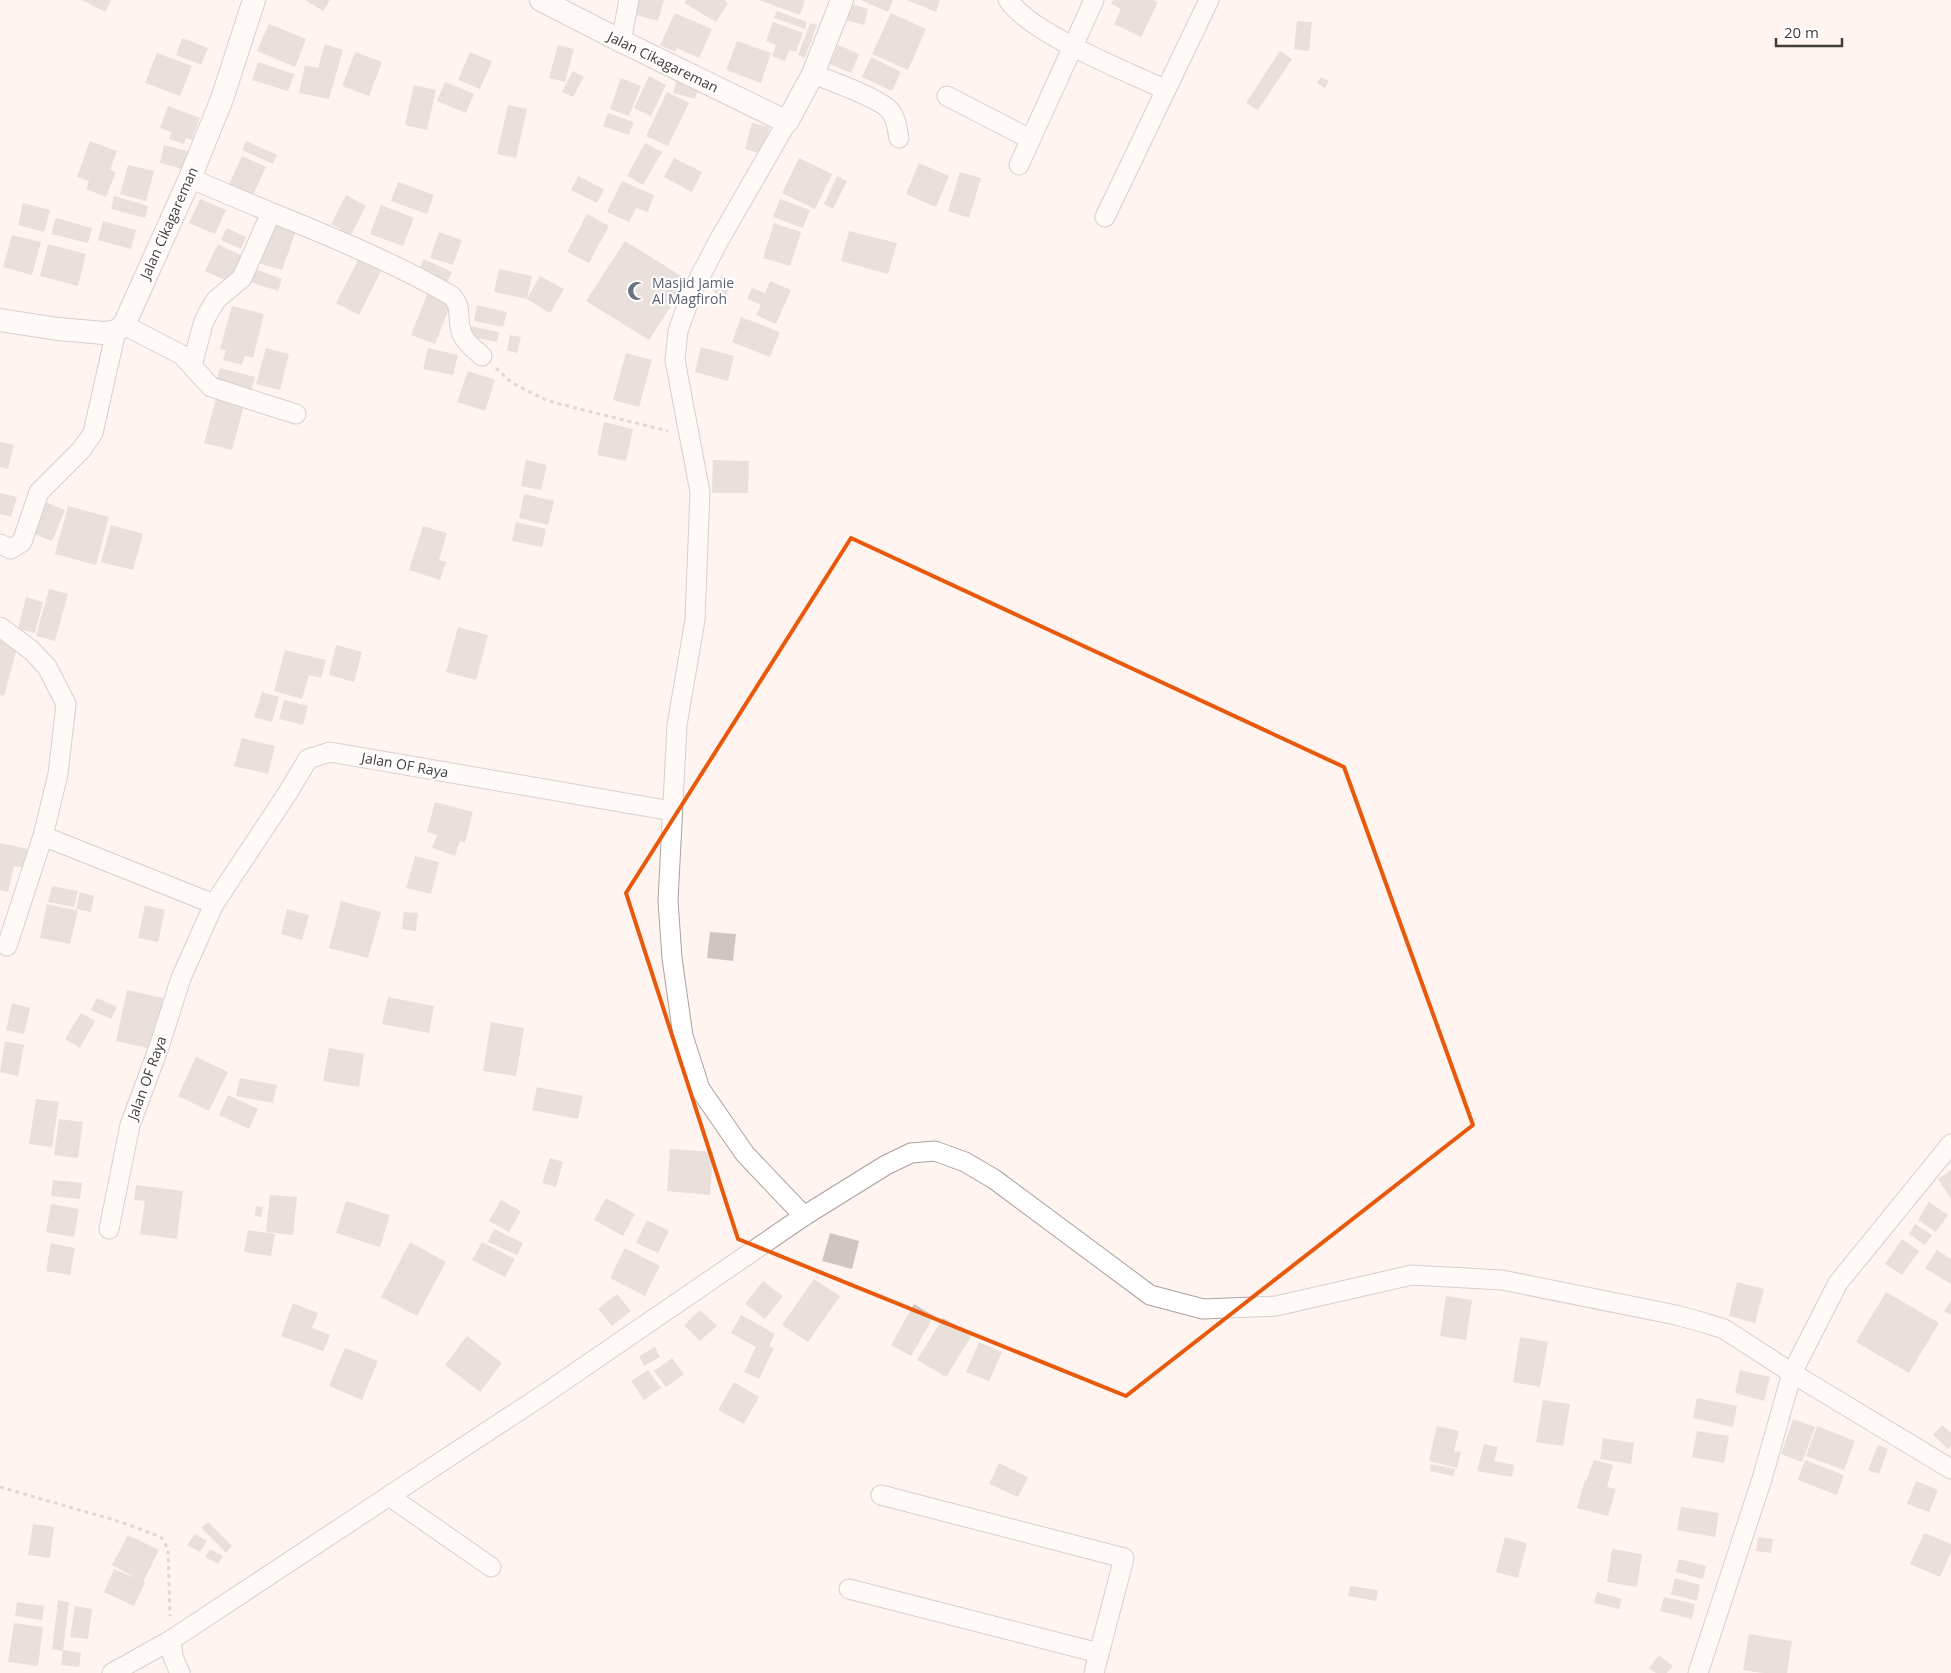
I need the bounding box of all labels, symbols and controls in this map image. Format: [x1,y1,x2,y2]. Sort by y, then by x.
scale bar [1776,15,1842,47]
text: 20 m [1784,22,1819,42]
street label: Jalan Cikagareman [603,26,722,97]
street label: Jalan Cikagareman [134,164,202,284]
place label: Masjid Jamie Al Magfiroh [652,273,734,308]
mosque icon: Masjid Jamie Al Magfiroh [626,280,648,302]
street label: Jalan OF Raya [358,747,450,782]
street label: Jalan OF Raya [122,1033,171,1124]

